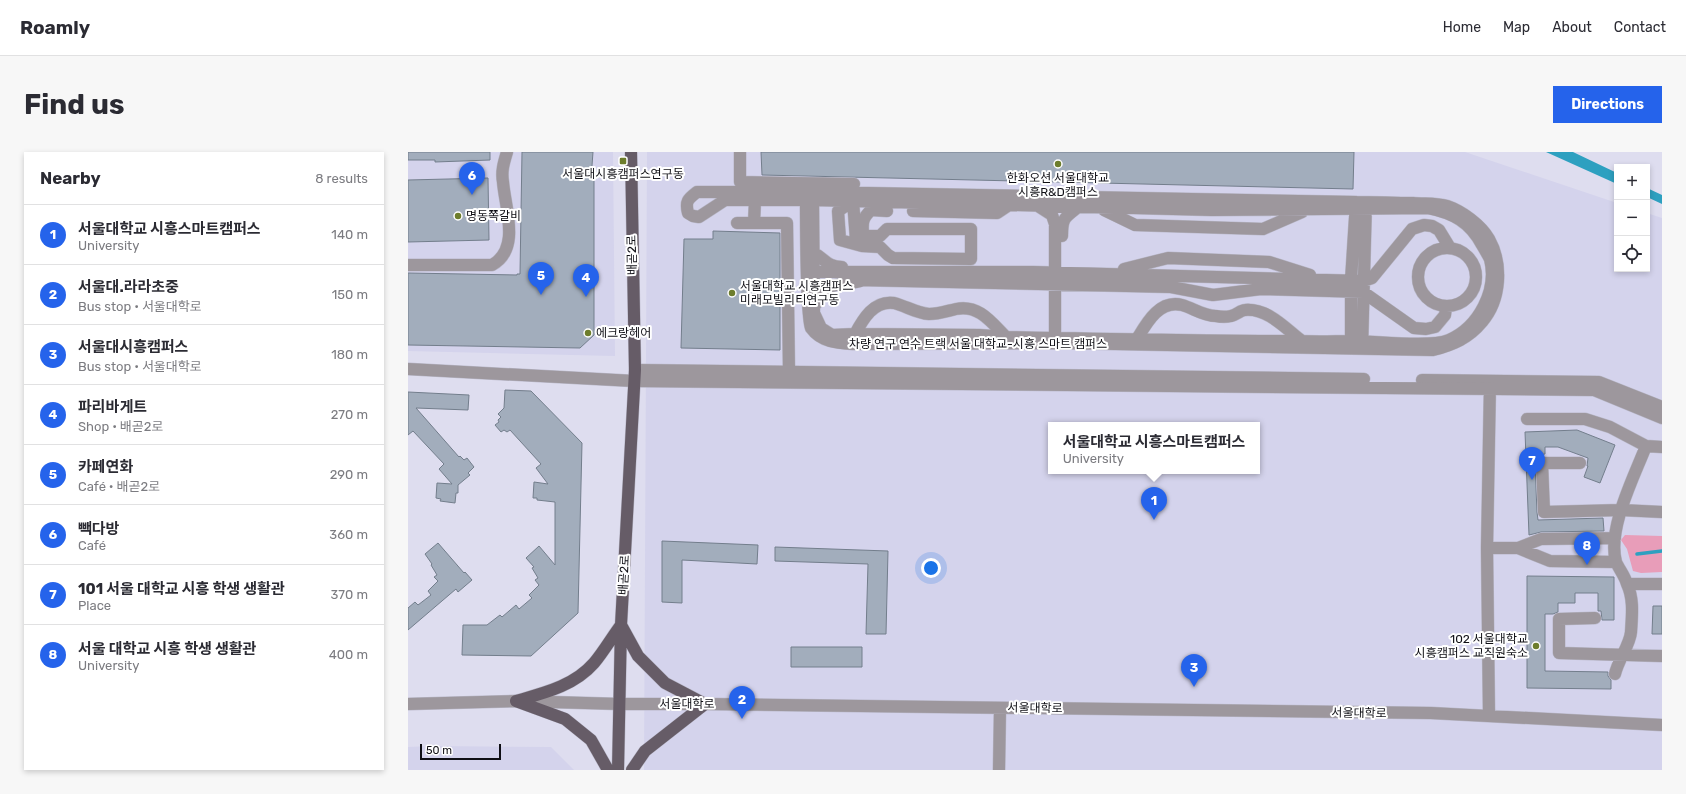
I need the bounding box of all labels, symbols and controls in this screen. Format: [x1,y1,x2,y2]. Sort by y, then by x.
text: Roamly [20,16,90,39]
text: Home [1443,19,1481,36]
text: Map [1503,19,1530,36]
text: About [1552,19,1592,36]
text: Contact [1614,19,1666,36]
button: Directions [1553,86,1662,123]
text: Find us [24,88,124,121]
marker: 서울대시흥캠퍼스연구동 [618,156,628,166]
marker: 한화오션 서울대학교 시흥R&D캠퍼스 [1053,159,1063,169]
pin: 6 [459,162,485,195]
map controls [1614,164,1650,272]
button: + [1614,164,1650,200]
place label: 서울대시흥캠퍼스연구동 [562,167,684,181]
text: Nearby [40,168,101,188]
text: 8 results [315,171,368,186]
place label: 한화오션 서울대학교 시흥R&D캠퍼스 [1007,171,1109,199]
button: − [1614,200,1650,236]
place label: 명동쪽갈비 [466,209,521,223]
marker: 명동쪽갈비 [453,211,463,221]
text: 서울대학교 시흥스마트캠퍼스 [78,220,261,238]
text: 1 [50,227,56,242]
text: 140 m [331,227,368,242]
street label: 배곧2로 [625,235,639,275]
button: locate [1614,236,1650,272]
text: University [78,238,139,253]
pin: 5 [528,262,554,295]
pin: 4 [573,264,599,297]
text: 서울대.라라초중 [78,278,179,296]
place label: 서울대학교 시흥캠퍼스 미래모빌리티연구동 [740,279,853,307]
text: 2 [49,287,57,302]
text: 150 m [332,287,368,302]
marker: 서울대학교 시흥캠퍼스 미래모빌리티연구동 [727,288,737,298]
text: Bus stop · 서울대학로 [78,299,202,314]
place label: 에크랑헤어 [596,326,651,340]
marker: 에크랑헤어 [583,328,593,338]
street label: 차량 연구 연수 트랙 서울 대학교-시흥 스마트 캠퍼스 [849,337,1107,351]
text: 서울대시흥캠퍼스 [78,338,188,356]
text: 3 [49,347,57,362]
text: 180 m [331,347,368,362]
text: Bus stop · 서울대학로 [78,359,202,374]
text: 파리바게트 [78,398,147,416]
text: 4 [49,407,57,422]
text: 270 m [331,407,368,422]
text: Shop · 배곧2로 [78,419,163,434]
popup [1048,422,1260,474]
text: 서울대학교 시흥스마트캠퍼스 [1063,433,1245,451]
pin: 7 [1519,447,1545,480]
text: University [1063,451,1124,466]
text: 카페연화 [78,458,133,476]
text: 5 [49,467,57,482]
text: 290 m [330,467,368,482]
text: Café · 배곧2로 [78,479,160,494]
pin: 1 [1141,487,1167,520]
text: 빽다방 [78,520,119,538]
text: 6 [49,527,57,542]
text: 360 m [329,527,368,542]
pin: 8 [1574,532,1600,565]
text: Café [78,538,106,553]
street label: 배곧2로 [616,555,632,595]
your location [921,558,941,578]
text: 101 서울 대학교 시흥 학생 생활관 [78,580,285,598]
text: 7 [49,587,57,602]
text: 370 m [331,587,368,602]
text: Place [78,598,111,613]
place label: 102 서울대학교 시흥캠퍼스 교직원숙소 [1415,632,1528,660]
text: 서울 대학교 시흥 학생 생활관 [78,640,256,658]
marker: 102 서울대학교 시흥캠퍼스 교직원숙소 [1531,641,1541,651]
text: 8 [49,647,57,662]
text: 400 m [329,647,368,662]
pin: 3 [1181,654,1207,687]
text: University [78,658,139,673]
pin: 2 [729,686,755,719]
street label: 서울대학로 [659,697,715,711]
street label: 서울대학로 [1007,701,1063,715]
street label: 서울대학로 [1331,706,1387,720]
scale bar [420,742,501,761]
text: 50 m [426,744,452,757]

